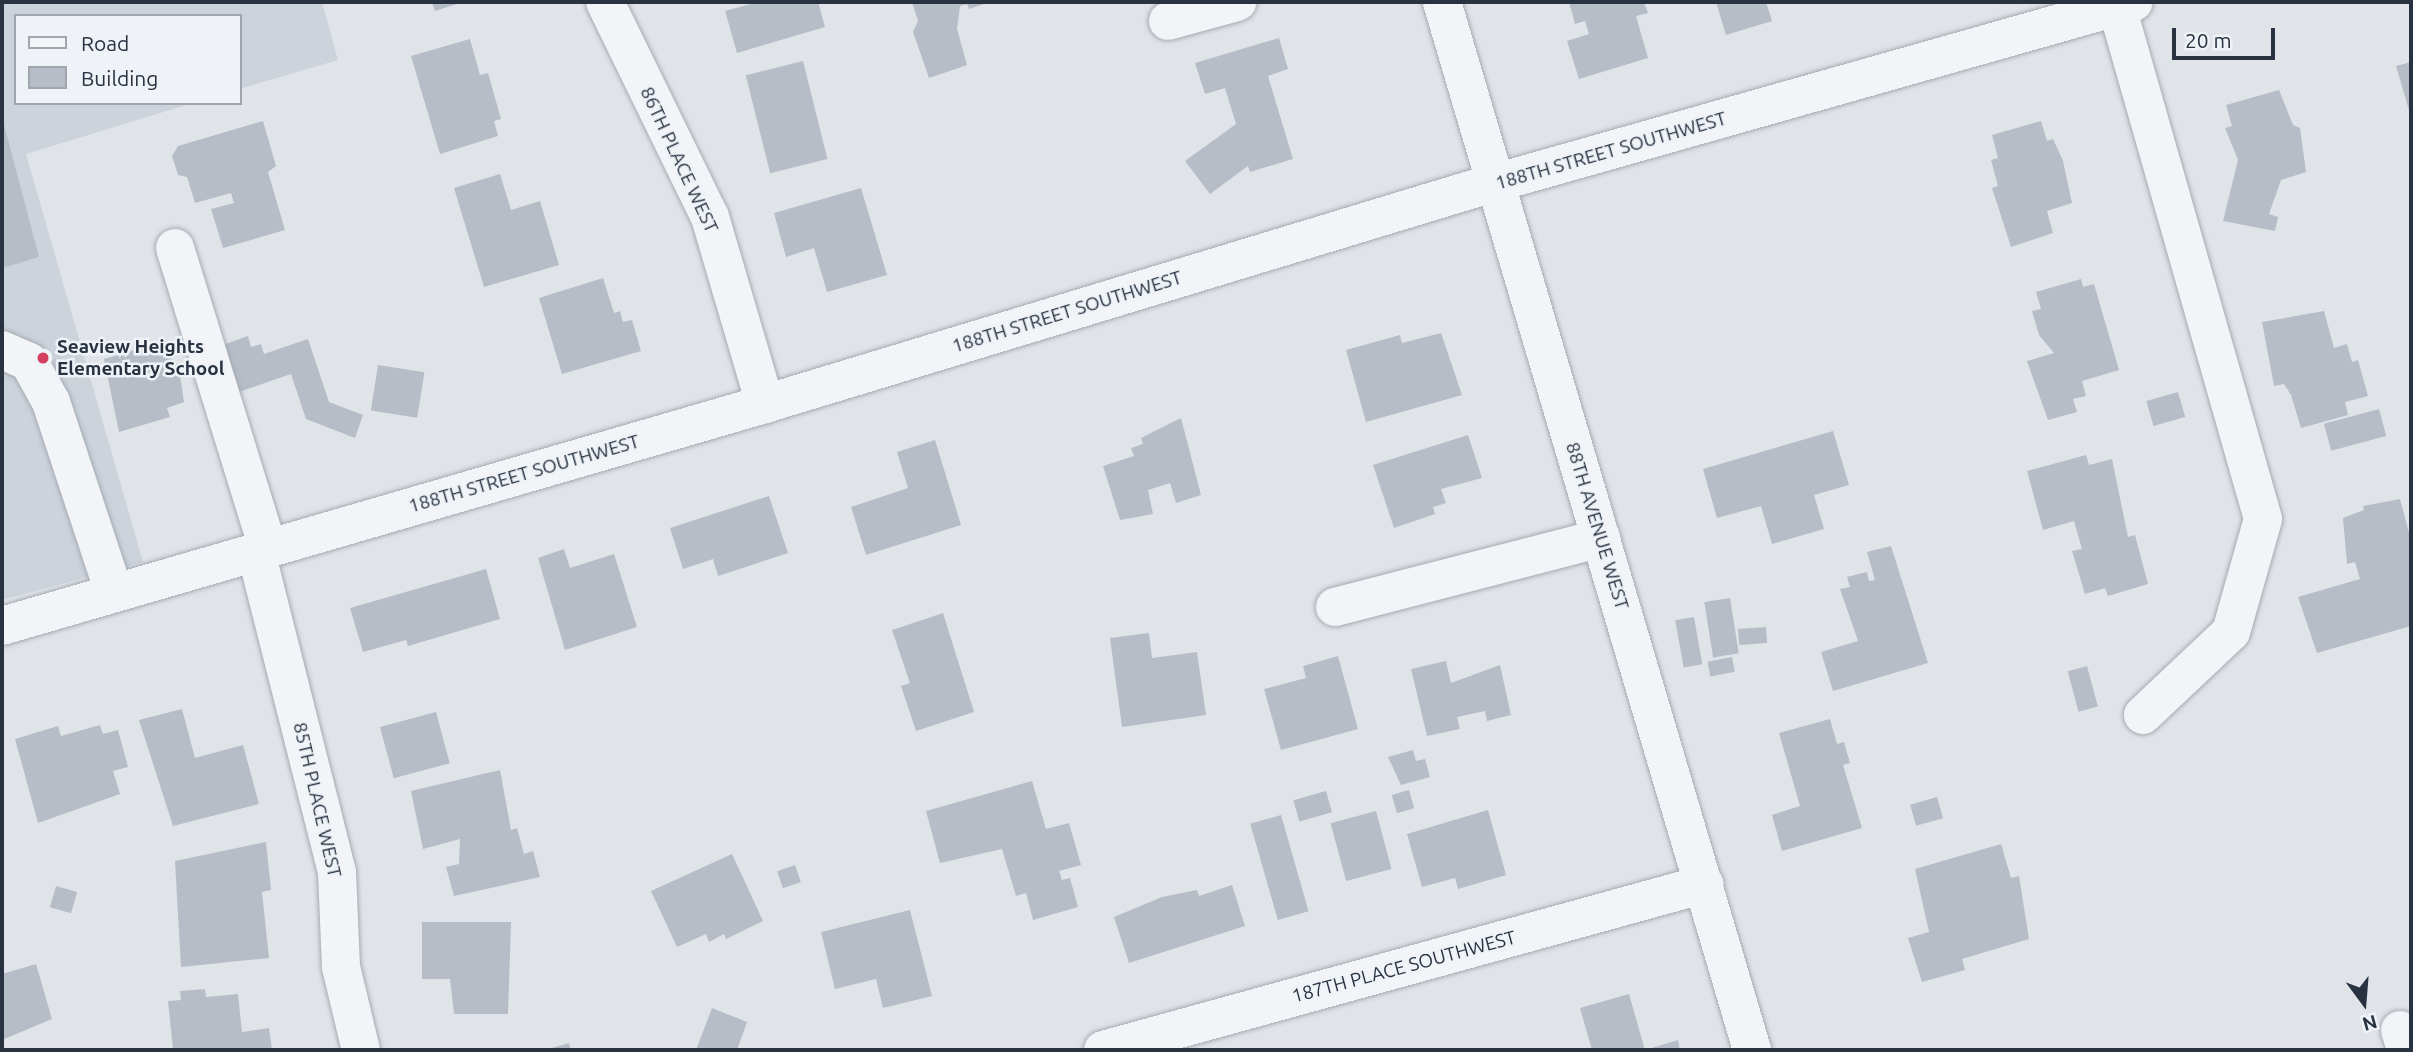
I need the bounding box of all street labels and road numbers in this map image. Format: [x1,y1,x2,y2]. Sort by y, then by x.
street label: 86TH PLACE WEST [635,83,723,237]
street label: 188TH STREET SOUTHWEST [1493,107,1729,195]
street label: 188TH STREET SOUTHWEST [949,266,1185,358]
street label: 188TH STREET SOUTHWEST [406,430,642,518]
street label: 88TH AVENUE WEST [1561,440,1633,612]
street label: 85TH PLACE WEST [288,720,346,880]
street label: 187TH PLACE SOUTHWEST [1290,926,1518,1008]

